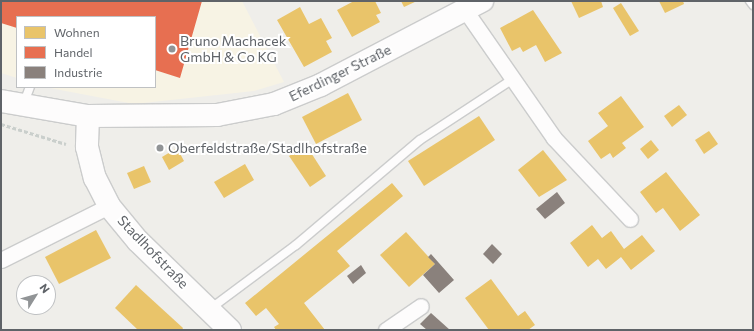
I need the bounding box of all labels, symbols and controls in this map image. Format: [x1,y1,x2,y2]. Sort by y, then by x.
legend [16,16,156,88]
text: Wohnen [54,25,100,39]
place label: Bruno Machacek GmbH & Co KG [180,33,286,66]
street label: Eferdinger Straße [286,41,394,105]
marker: Bruno Machacek GmbH & Co KG [167,44,177,54]
text: Handel [54,45,92,59]
text: Industrie [54,65,102,79]
place label: Oberfeldstraße/Stadlhofstraße [168,140,367,156]
marker: Oberfeldstraße/Stadlhofstraße [155,143,165,153]
street label: Stadlhofstraße [114,212,192,292]
north arrow [16,275,56,315]
text: N [38,281,53,295]

